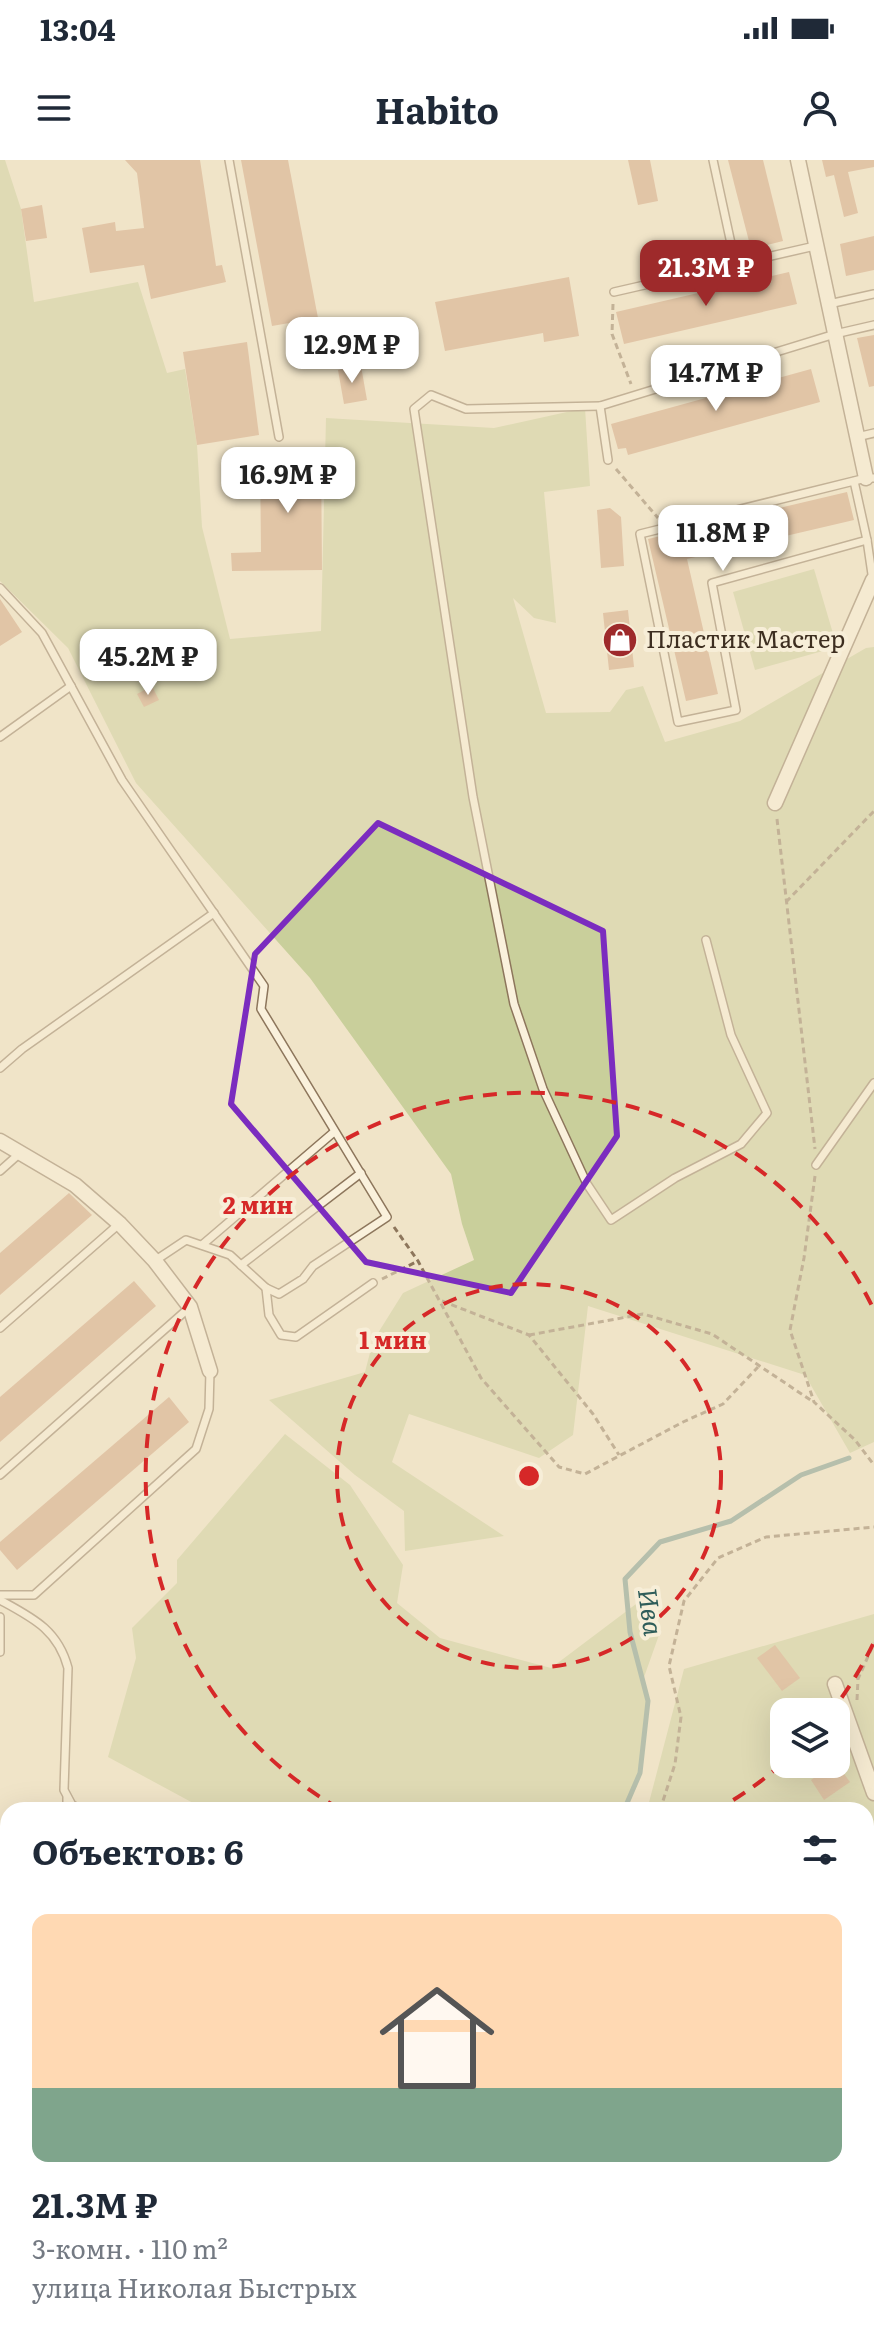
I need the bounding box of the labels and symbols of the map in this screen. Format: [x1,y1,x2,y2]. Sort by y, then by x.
pin: 21.3M ₽ [632,240,780,308]
pin: 12.9M ₽ [278,317,426,385]
pin: 14.7M ₽ [642,345,790,413]
pin: 16.9M ₽ [214,447,362,515]
pin: 11.8M ₽ [649,505,797,573]
place label: Пластик Мастер [646,620,845,655]
shop icon: Пластик Мастер [601,621,639,659]
pin: 45.2M ₽ [74,629,222,697]
text: 2 мин [223,1186,293,1221]
text: 1 мин [359,1321,427,1356]
centre of rings [515,1462,543,1490]
water label: Ива [630,1586,675,1638]

